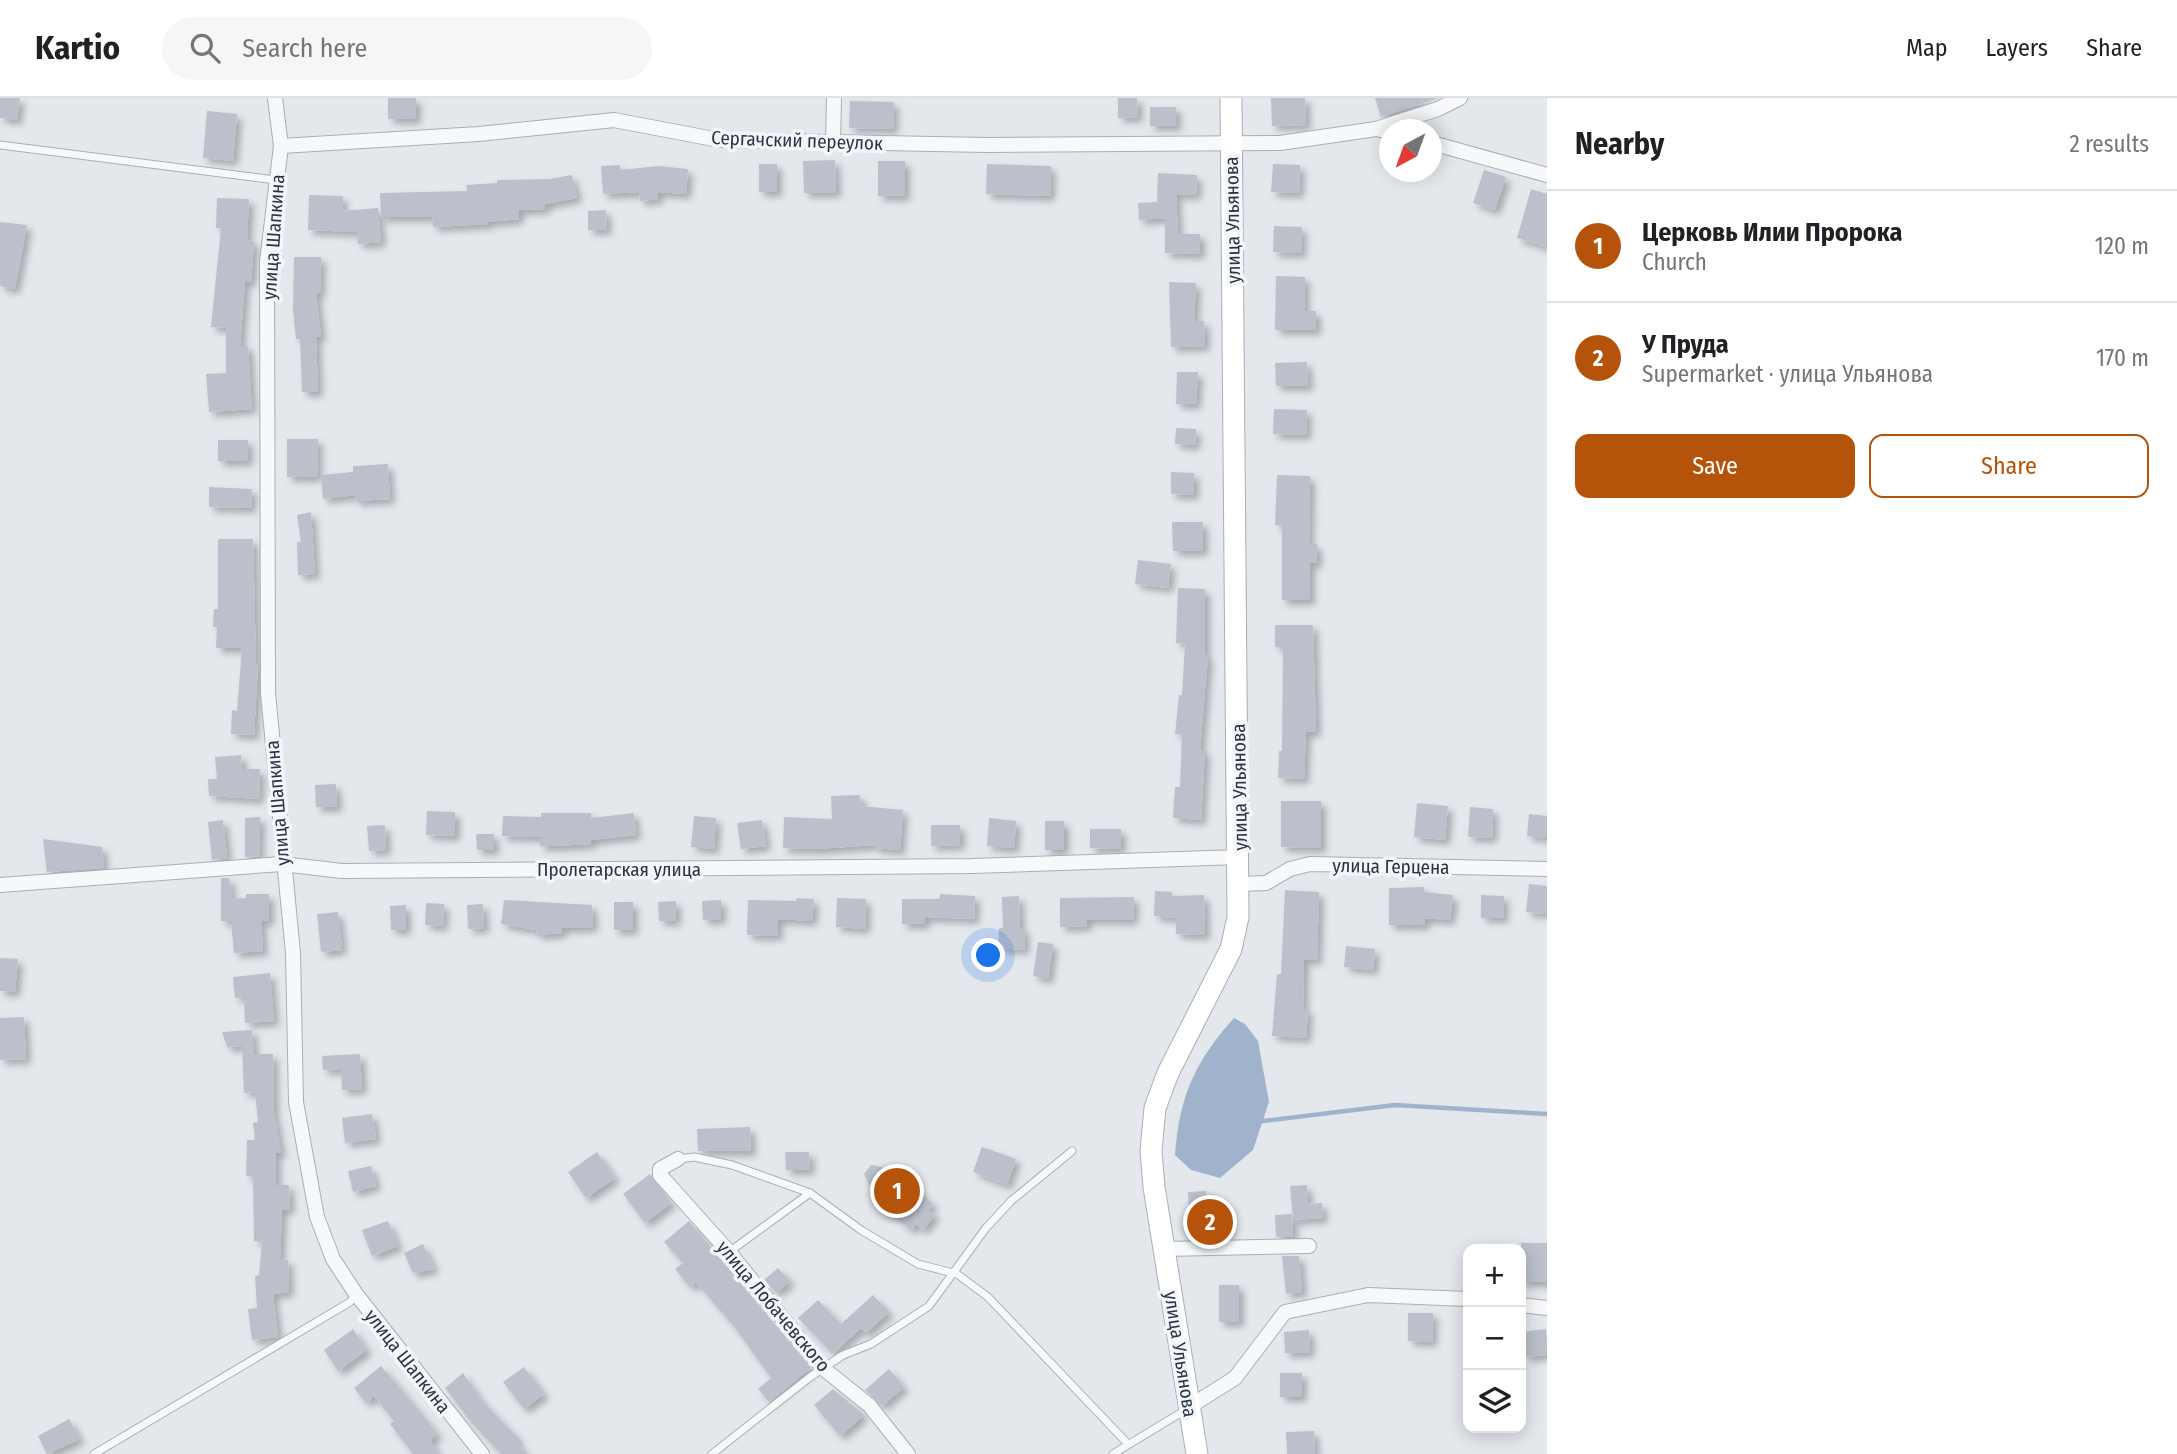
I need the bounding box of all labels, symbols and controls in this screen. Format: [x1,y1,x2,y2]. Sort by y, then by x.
search box [162,17,652,80]
text: Kartio [35,28,120,68]
icon: search [186,29,224,67]
text: Search here [242,33,367,64]
text: Map [1906,34,1948,62]
text: Layers [1986,34,2048,62]
text: Share [2086,34,2142,62]
north arrow [1379,119,1442,182]
street label: Сергачский переулок [711,126,883,155]
text: Nearby [1575,126,1664,162]
text: 2 results [2069,130,2149,158]
street label: улица Ульянова [1220,156,1245,284]
street label: улица Шапкина [258,174,289,301]
text: Церковь Илии Пророка [1642,217,1902,248]
text: 1 [1593,232,1603,260]
text: 120 m [2095,232,2149,260]
text: Church [1642,248,1707,276]
text: У Пруда [1642,329,1729,360]
text: 2 [1593,344,1603,372]
text: 170 m [2096,344,2149,372]
text: Supermarket · улица Ульянова [1642,360,1933,388]
button: Save [1575,434,1855,498]
button: Share [1869,434,2149,498]
street label: улица Ульянова [1227,723,1252,851]
street label: улица Шапкина [261,739,294,867]
street label: улица Герцена [1332,854,1450,879]
street label: Пролетарская улица [537,858,701,881]
your location [971,938,1005,972]
pin: 1 [874,1165,920,1217]
pin: 2 [1187,1196,1233,1248]
street label: улица Лобачевского [712,1236,835,1377]
map controls [1463,1244,1526,1433]
button: + [1463,1244,1526,1307]
street label: улица Ульянова [1159,1289,1202,1419]
street label: улица Шапкина [360,1305,455,1418]
button: − [1463,1307,1526,1370]
button: layers [1463,1370,1526,1433]

